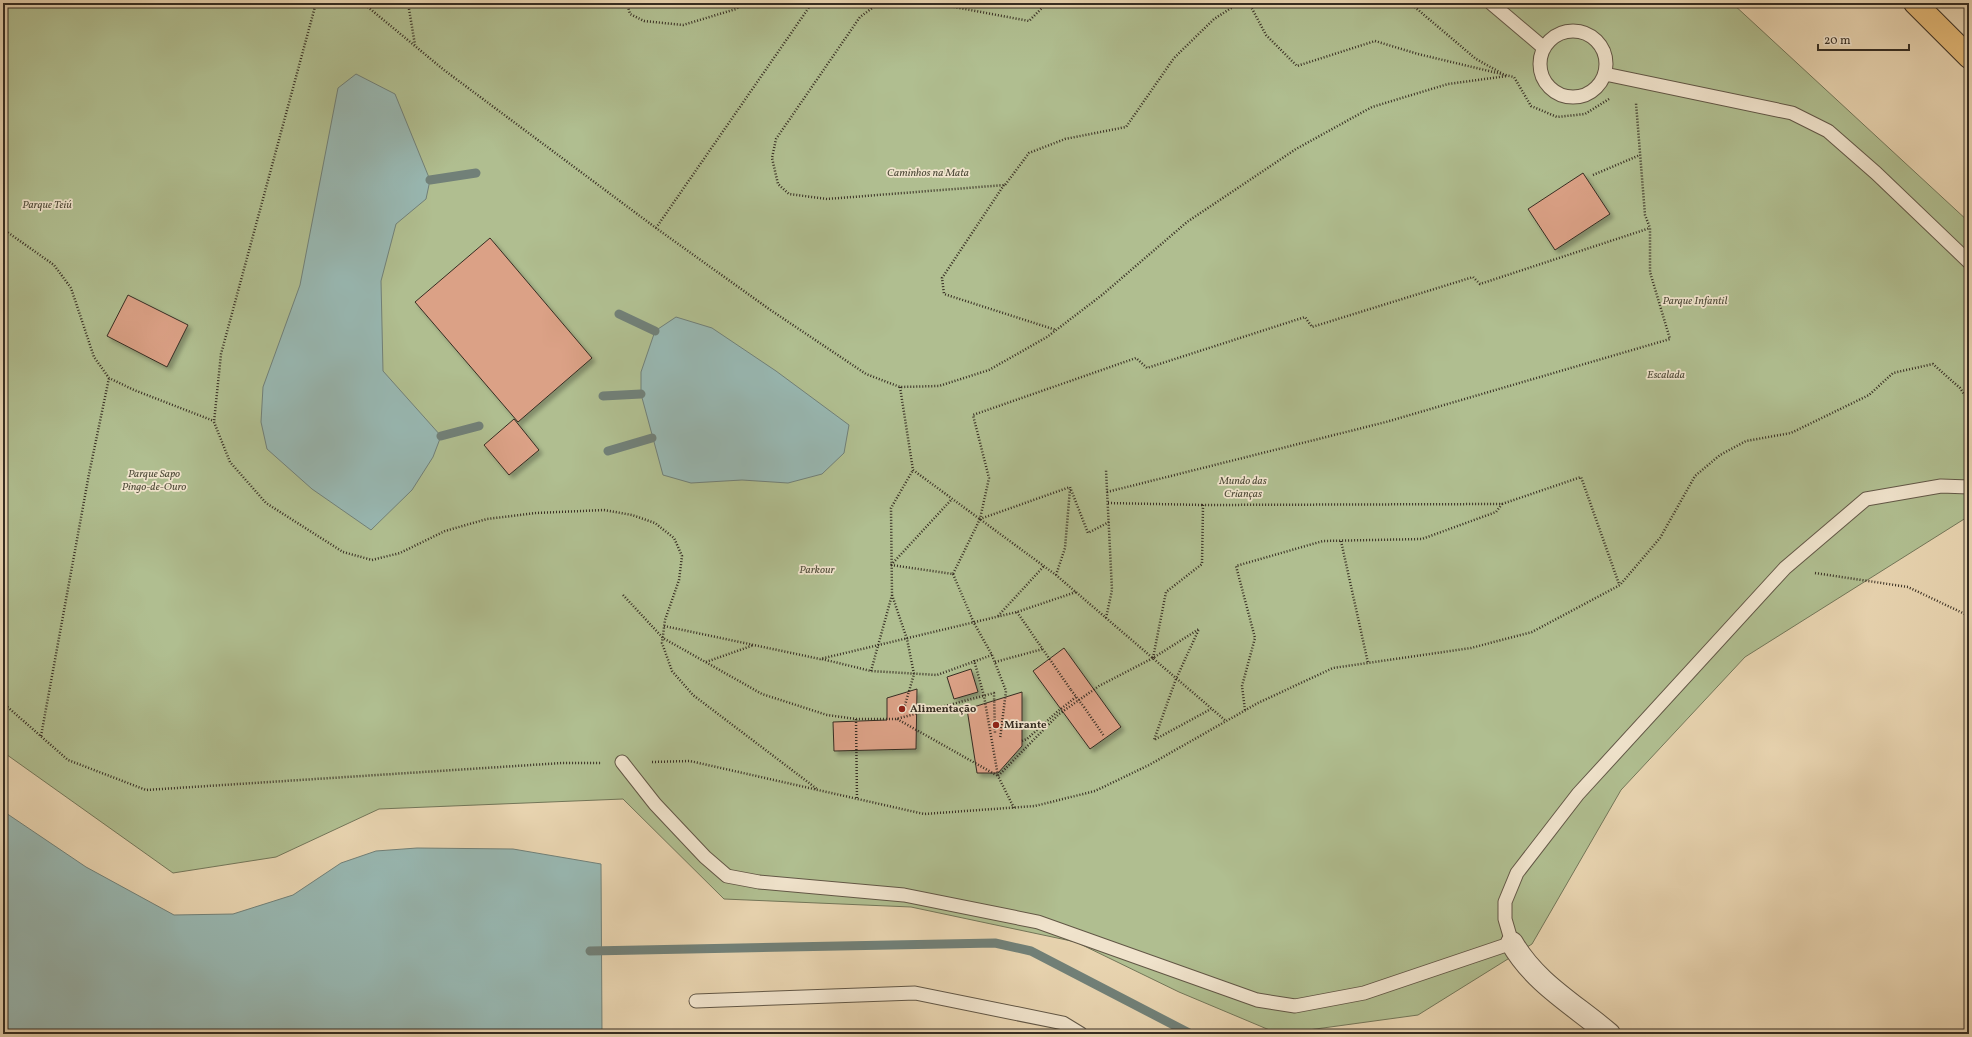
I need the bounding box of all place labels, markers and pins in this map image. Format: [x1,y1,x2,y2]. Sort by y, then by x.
place label: Alimentação [910,702,976,717]
marker: Alimentação [897,704,907,714]
place label: Mirante [1004,718,1047,733]
marker: Mirante [991,720,1001,730]

